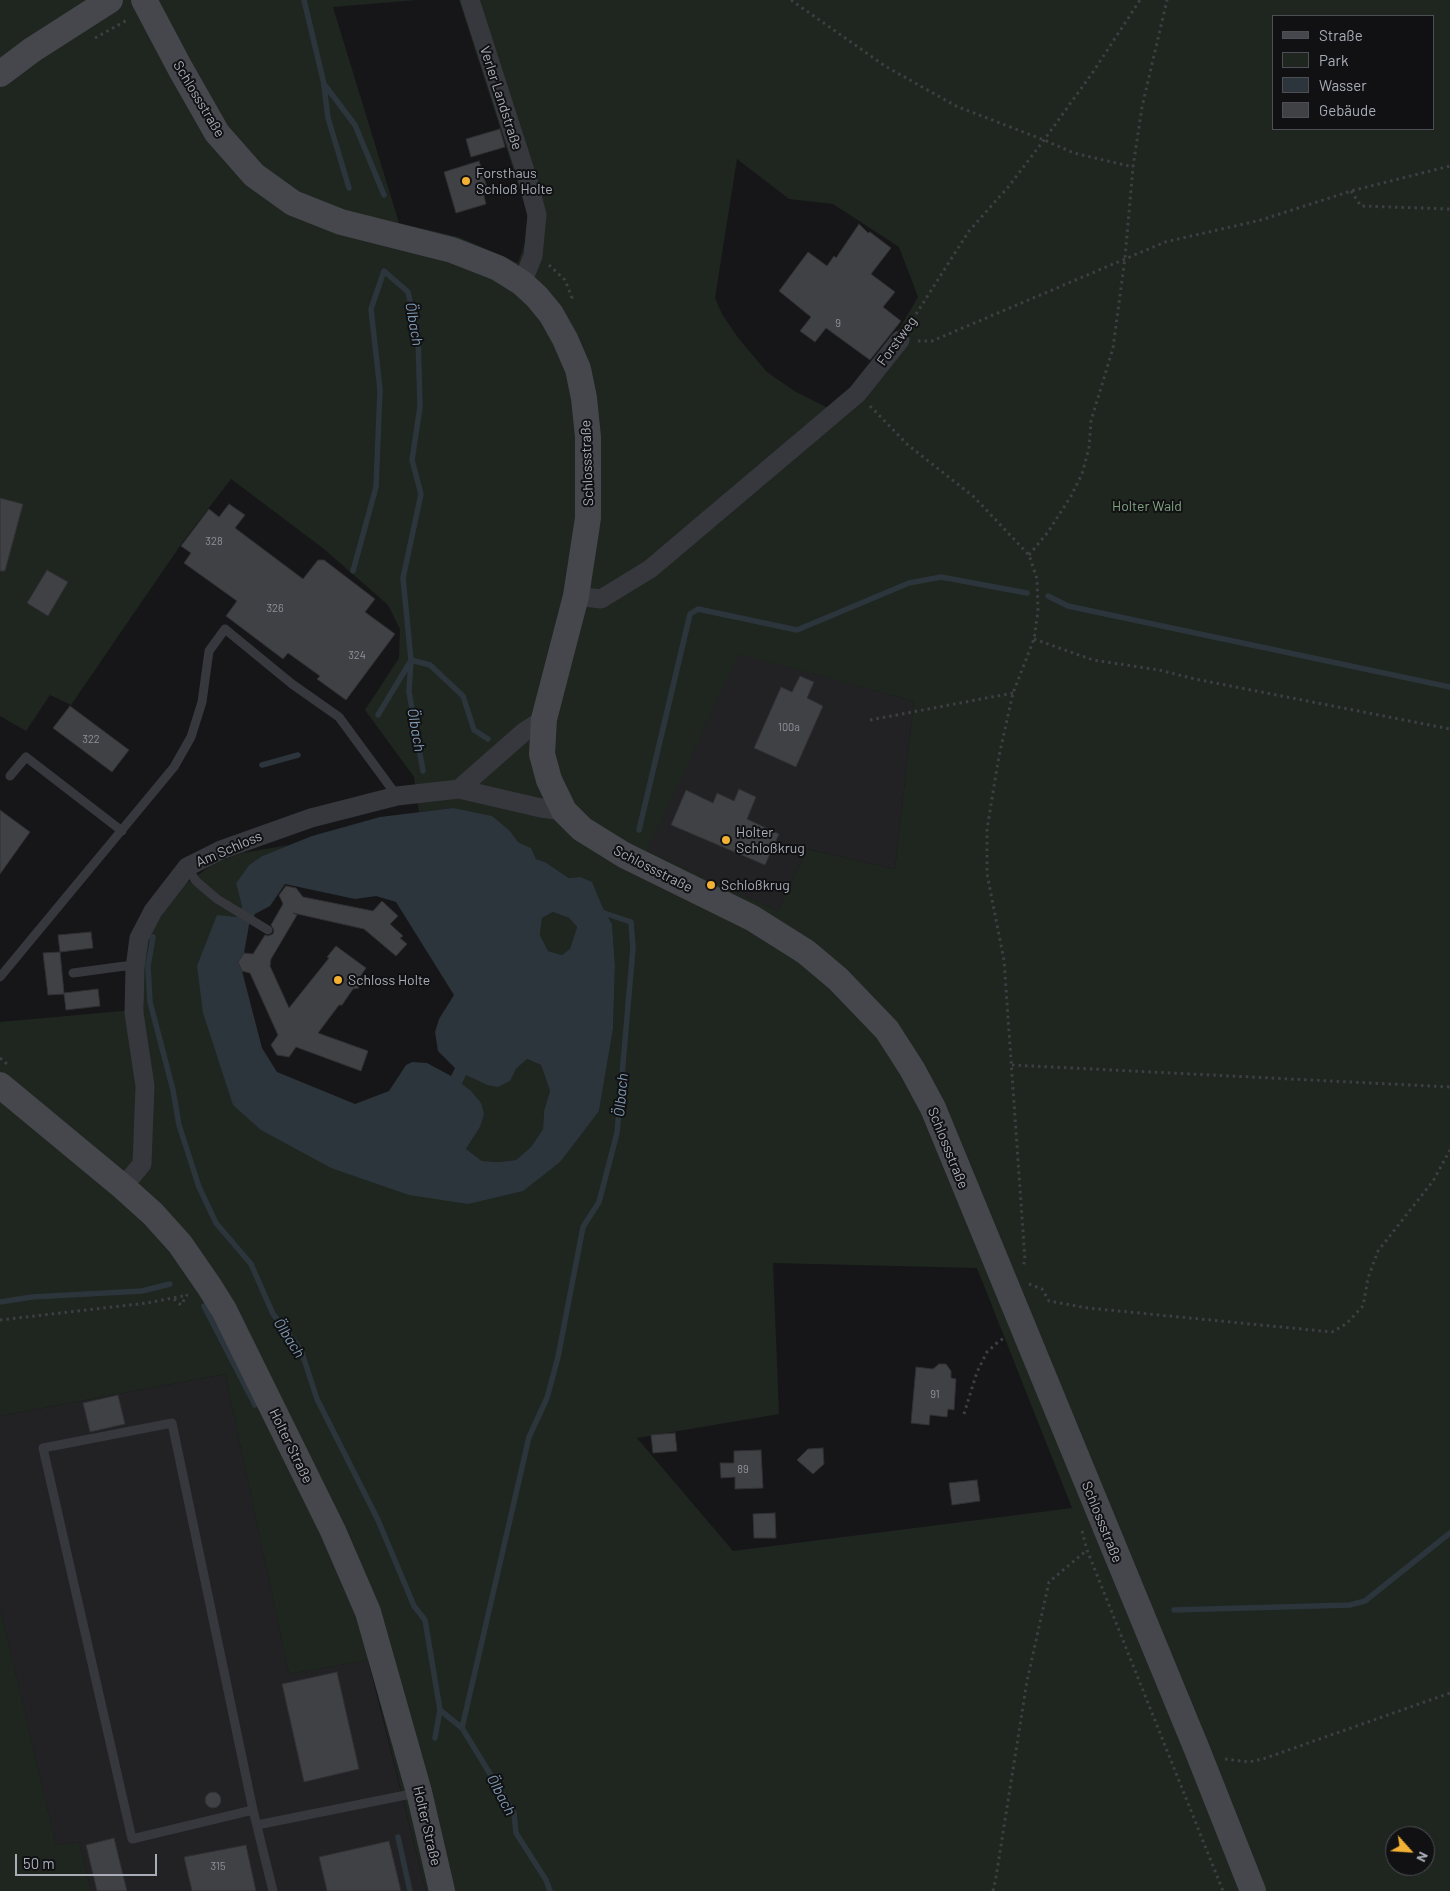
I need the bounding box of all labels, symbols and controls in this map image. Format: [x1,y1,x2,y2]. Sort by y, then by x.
legend [1272,15,1435,130]
text: Straße [1319,26,1363,44]
street label: Verler Landstraße [476,44,526,152]
text: Park [1319,51,1348,69]
street label: Schlossstraße [170,58,228,140]
text: Wasser [1319,76,1367,94]
text: Gebäude [1319,101,1376,119]
place label: Forsthaus Schloß Holte [476,165,553,198]
marker: Forsthaus Schloß Holte [460,175,472,187]
water label: Ölbach [401,301,427,347]
street label: Forstweg [874,313,920,369]
house number: 9 [835,316,841,330]
street label: Schlossstraße [577,420,597,506]
park label: Holter Wald [1112,498,1182,514]
house number: 328 [205,534,223,548]
house number: 326 [266,601,284,615]
house number: 324 [348,648,366,662]
water label: Ölbach [403,707,429,753]
house number: 100a [778,720,800,734]
house number: 322 [82,732,100,746]
place label: Holter Schloßkrug [736,824,805,856]
street label: Am Schloss [194,828,264,870]
marker: Holter Schloßkrug [720,834,732,846]
street label: Schlossstraße [611,842,695,896]
place label: Schloßkrug [721,877,790,893]
marker: Schloßkrug [705,879,717,891]
place label: Schloss Holte [348,972,430,988]
marker: Schloss Holte [332,974,344,986]
water label: Ölbach [610,1072,632,1118]
street label: Schlossstraße [924,1105,972,1191]
water label: Ölbach [270,1315,308,1361]
house number: 91 [930,1387,940,1401]
street label: Holter Straße [266,1406,316,1486]
house number: 89 [737,1462,749,1476]
street label: Schlossstraße [1078,1479,1126,1565]
water label: Ölbach [483,1771,519,1819]
street label: Holter Straße [410,1785,444,1867]
north arrow [1385,1826,1435,1876]
scale bar [18,1844,160,1876]
text: N [1413,1849,1433,1865]
text: 50 m [23,1854,55,1872]
house number: 315 [210,1859,226,1873]

